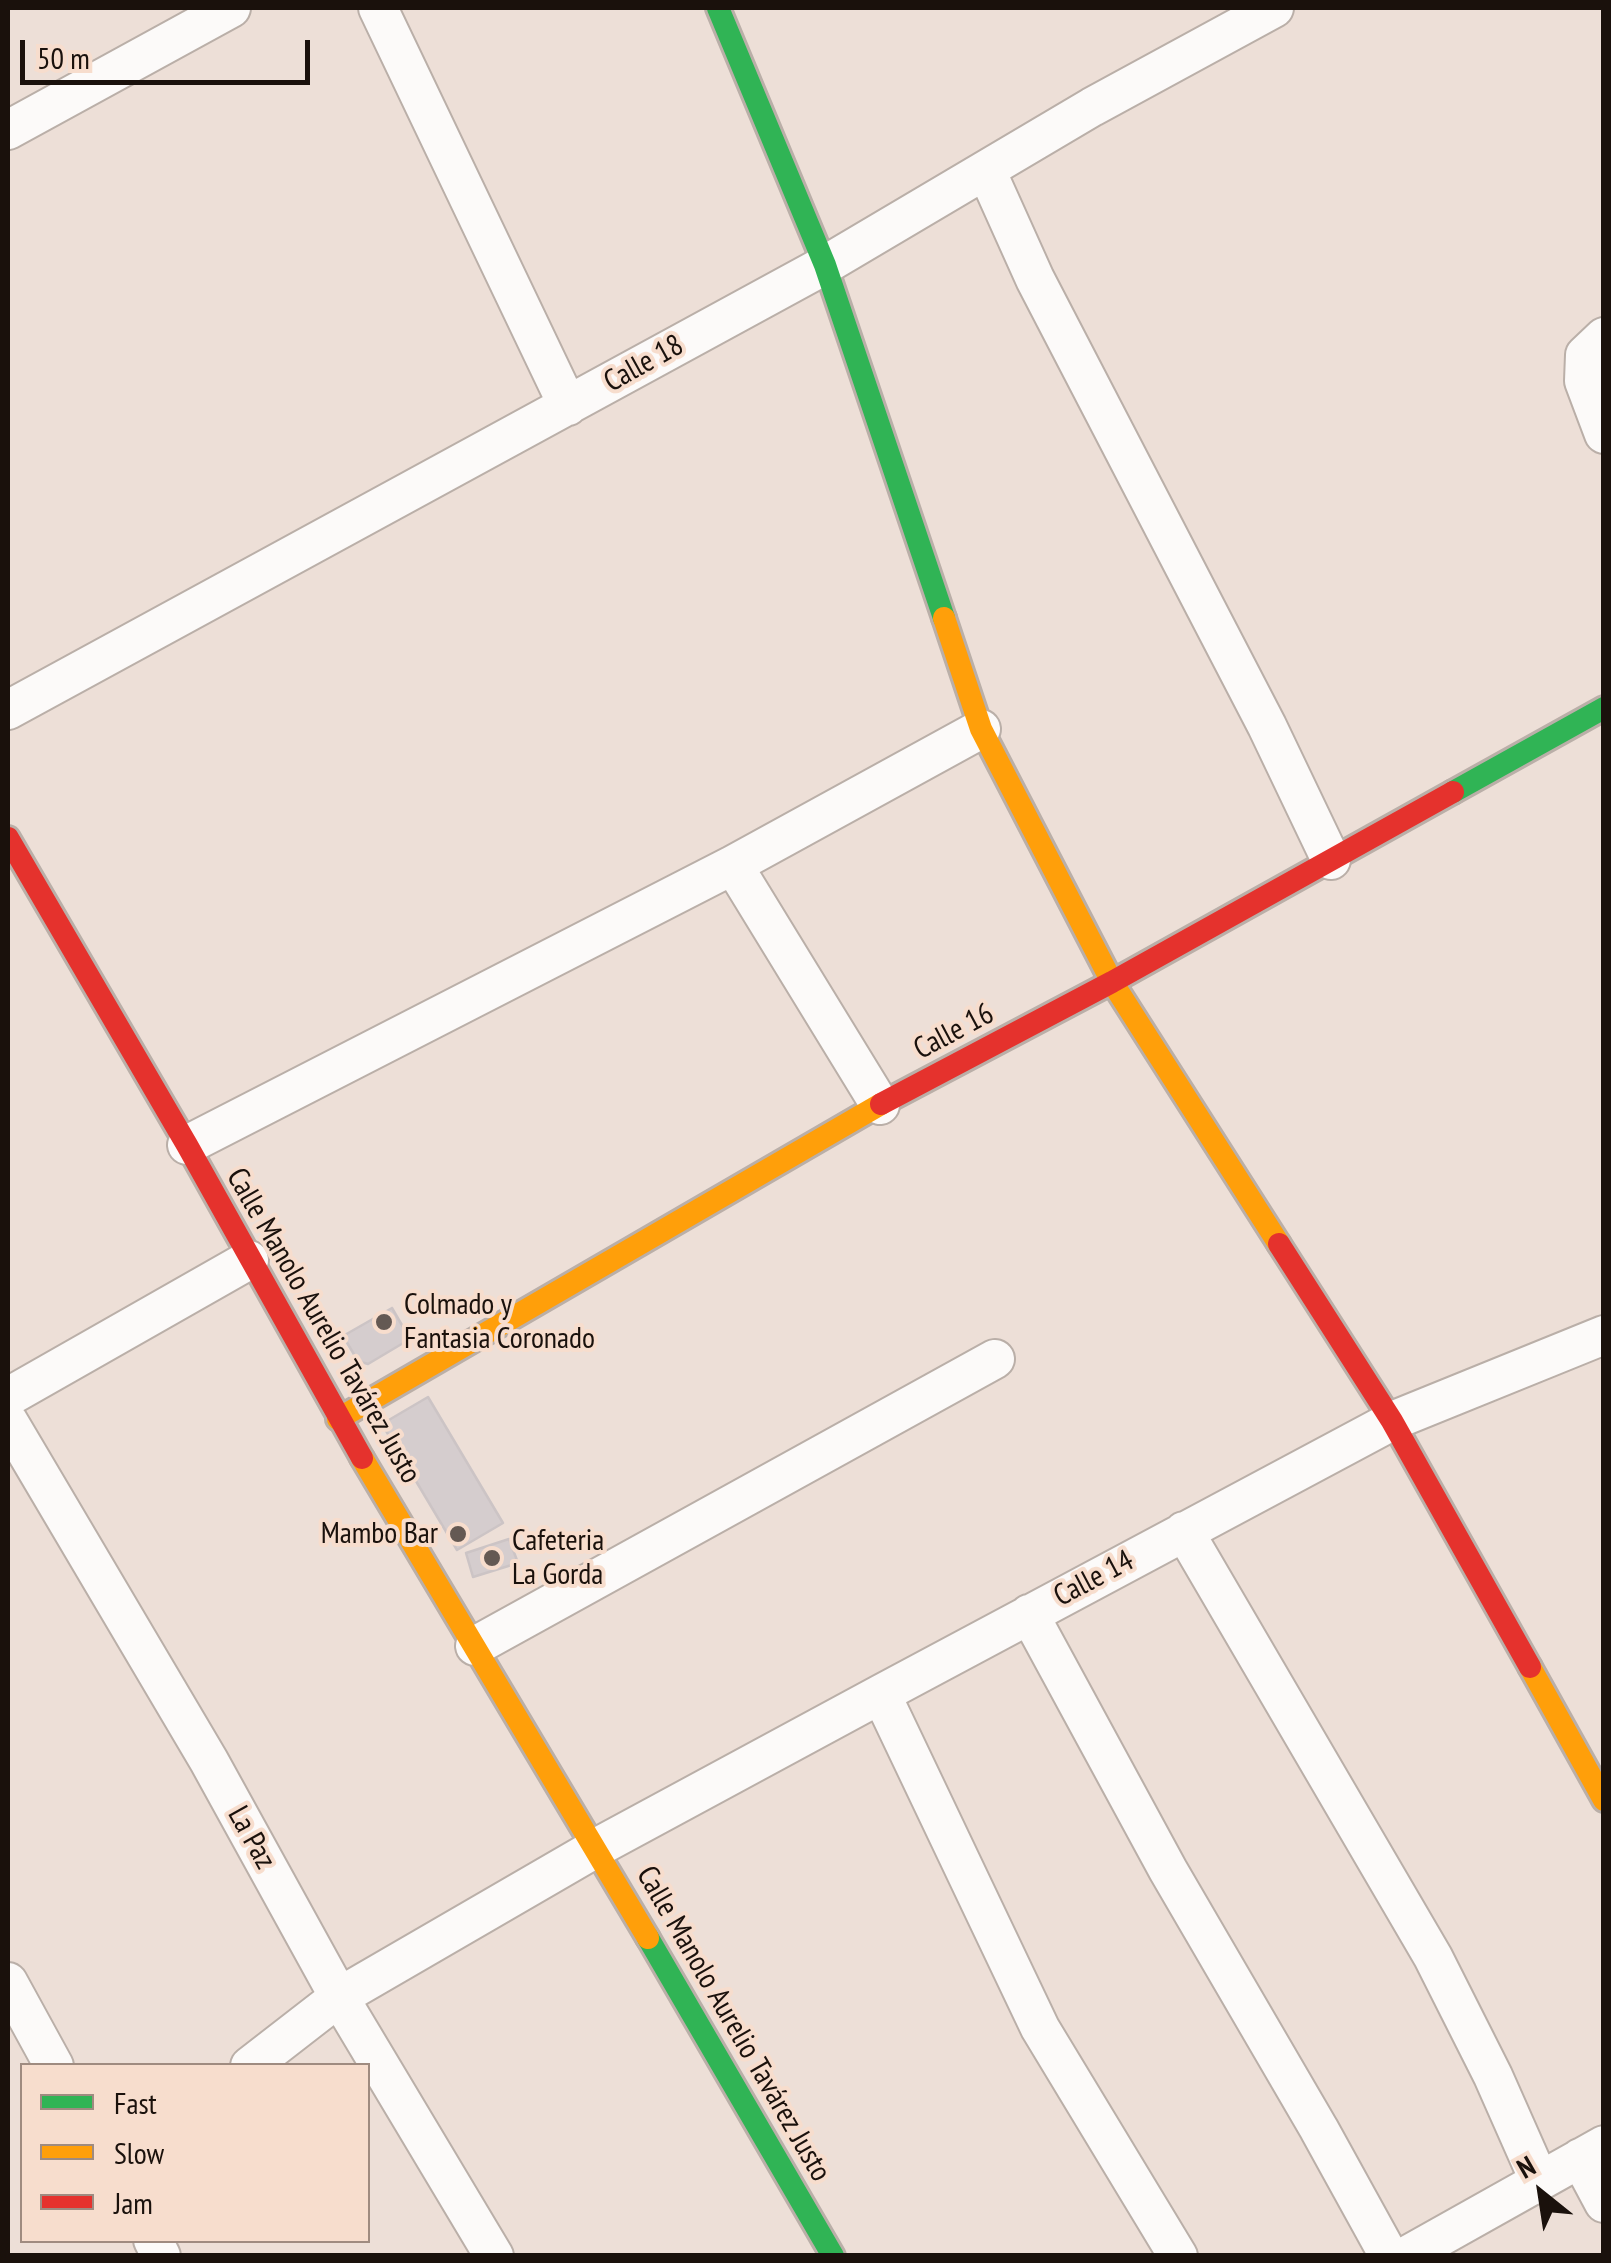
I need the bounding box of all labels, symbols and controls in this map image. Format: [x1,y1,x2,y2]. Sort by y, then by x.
scale bar [25,20,315,82]
text: 50 m [37,38,90,77]
street label: Calle 18 [598,328,690,400]
street label: Calle 16 [908,996,1000,1068]
street label: Calle Manolo Aurelio Tavárez Justo [218,1162,428,1490]
place label: Colmado y Fantasia Coronado [404,1287,595,1358]
marker: Colmado y Fantasia Coronado [373,1311,395,1333]
place label: Mambo Bar [321,1516,438,1552]
marker: Mambo Bar [447,1523,469,1545]
place label: Cafeteria La Gorda [512,1523,604,1594]
street label: Calle 14 [1048,1543,1140,1615]
marker: Cafeteria La Gorda [481,1547,503,1569]
street label: La Paz [219,1800,283,1876]
street label: Calle Manolo Aurelio Tavárez Justo [628,1860,838,2188]
legend [20,2063,370,2243]
text: Fast [114,2083,157,2122]
text: Slow [114,2133,164,2172]
north arrow [1491,2143,1591,2243]
text: N [1510,2147,1542,2186]
text: Jam [114,2183,153,2222]

